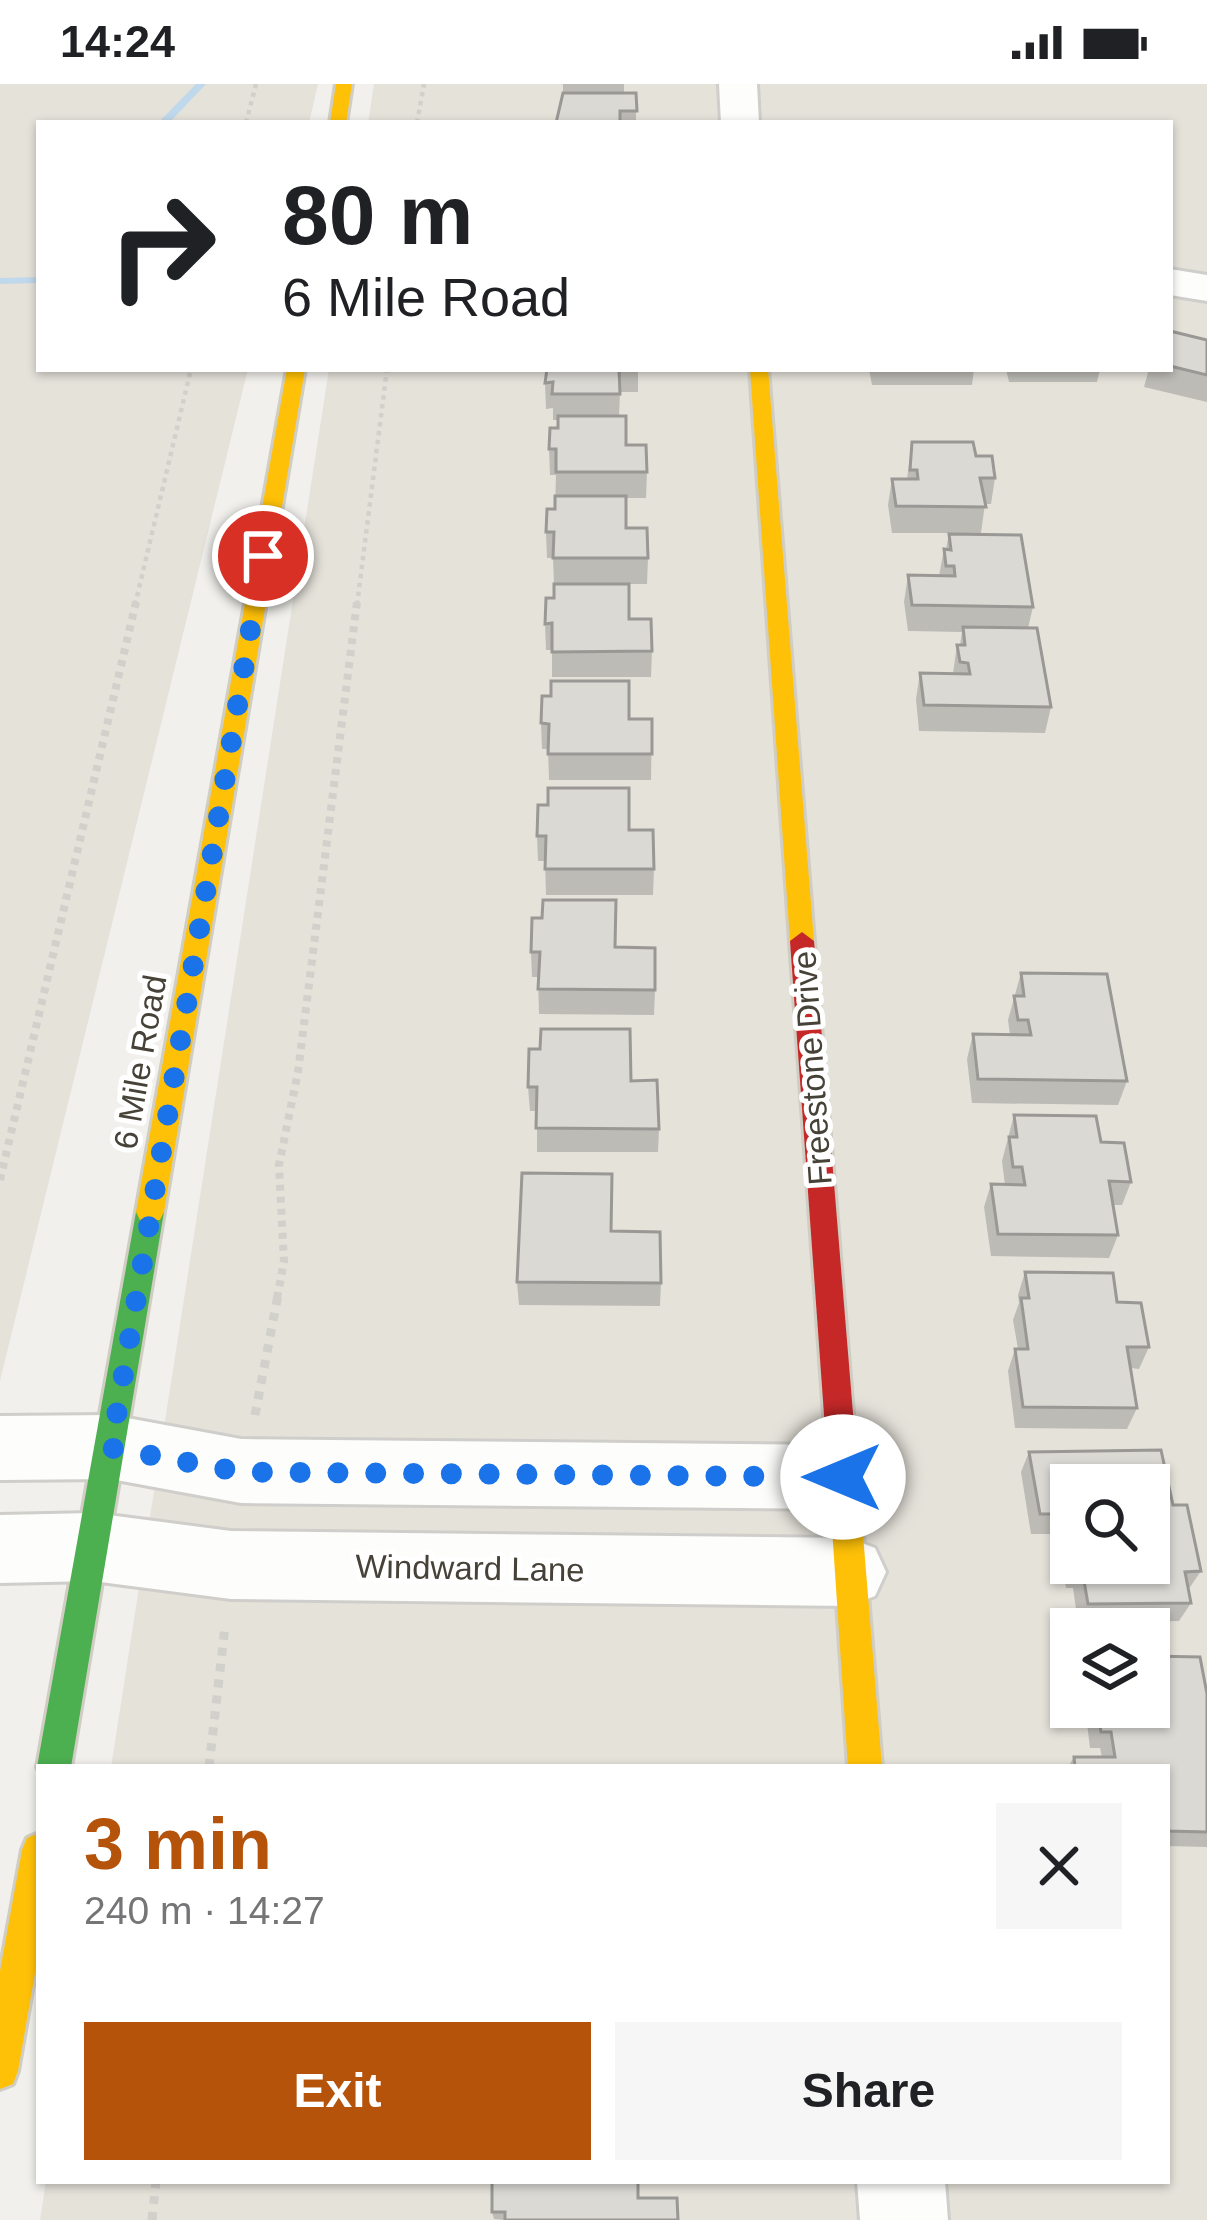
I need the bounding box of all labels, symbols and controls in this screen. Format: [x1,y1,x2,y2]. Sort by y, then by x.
text: 14:24 [60,16,175,67]
icon: right [84,168,240,324]
text: 80 m [282,168,473,262]
text: 6 Mile Road [282,267,570,327]
pin [212,505,314,607]
icon: arrive [230,523,296,589]
street label: Freestone Drive [785,950,839,1186]
street label: 6 Mile Road [106,972,174,1152]
position arrow [780,1414,906,1540]
map controls [1050,1464,1170,1728]
button: search [1050,1464,1170,1584]
street label: Windward Lane [355,1548,585,1588]
button: layers [1050,1608,1170,1728]
button: close [996,1803,1122,1929]
text: 3 min [84,1804,272,1884]
text: 240 m · 14:27 [84,1889,325,1932]
button: Exit [84,2022,591,2160]
button: Share [615,2022,1122,2160]

